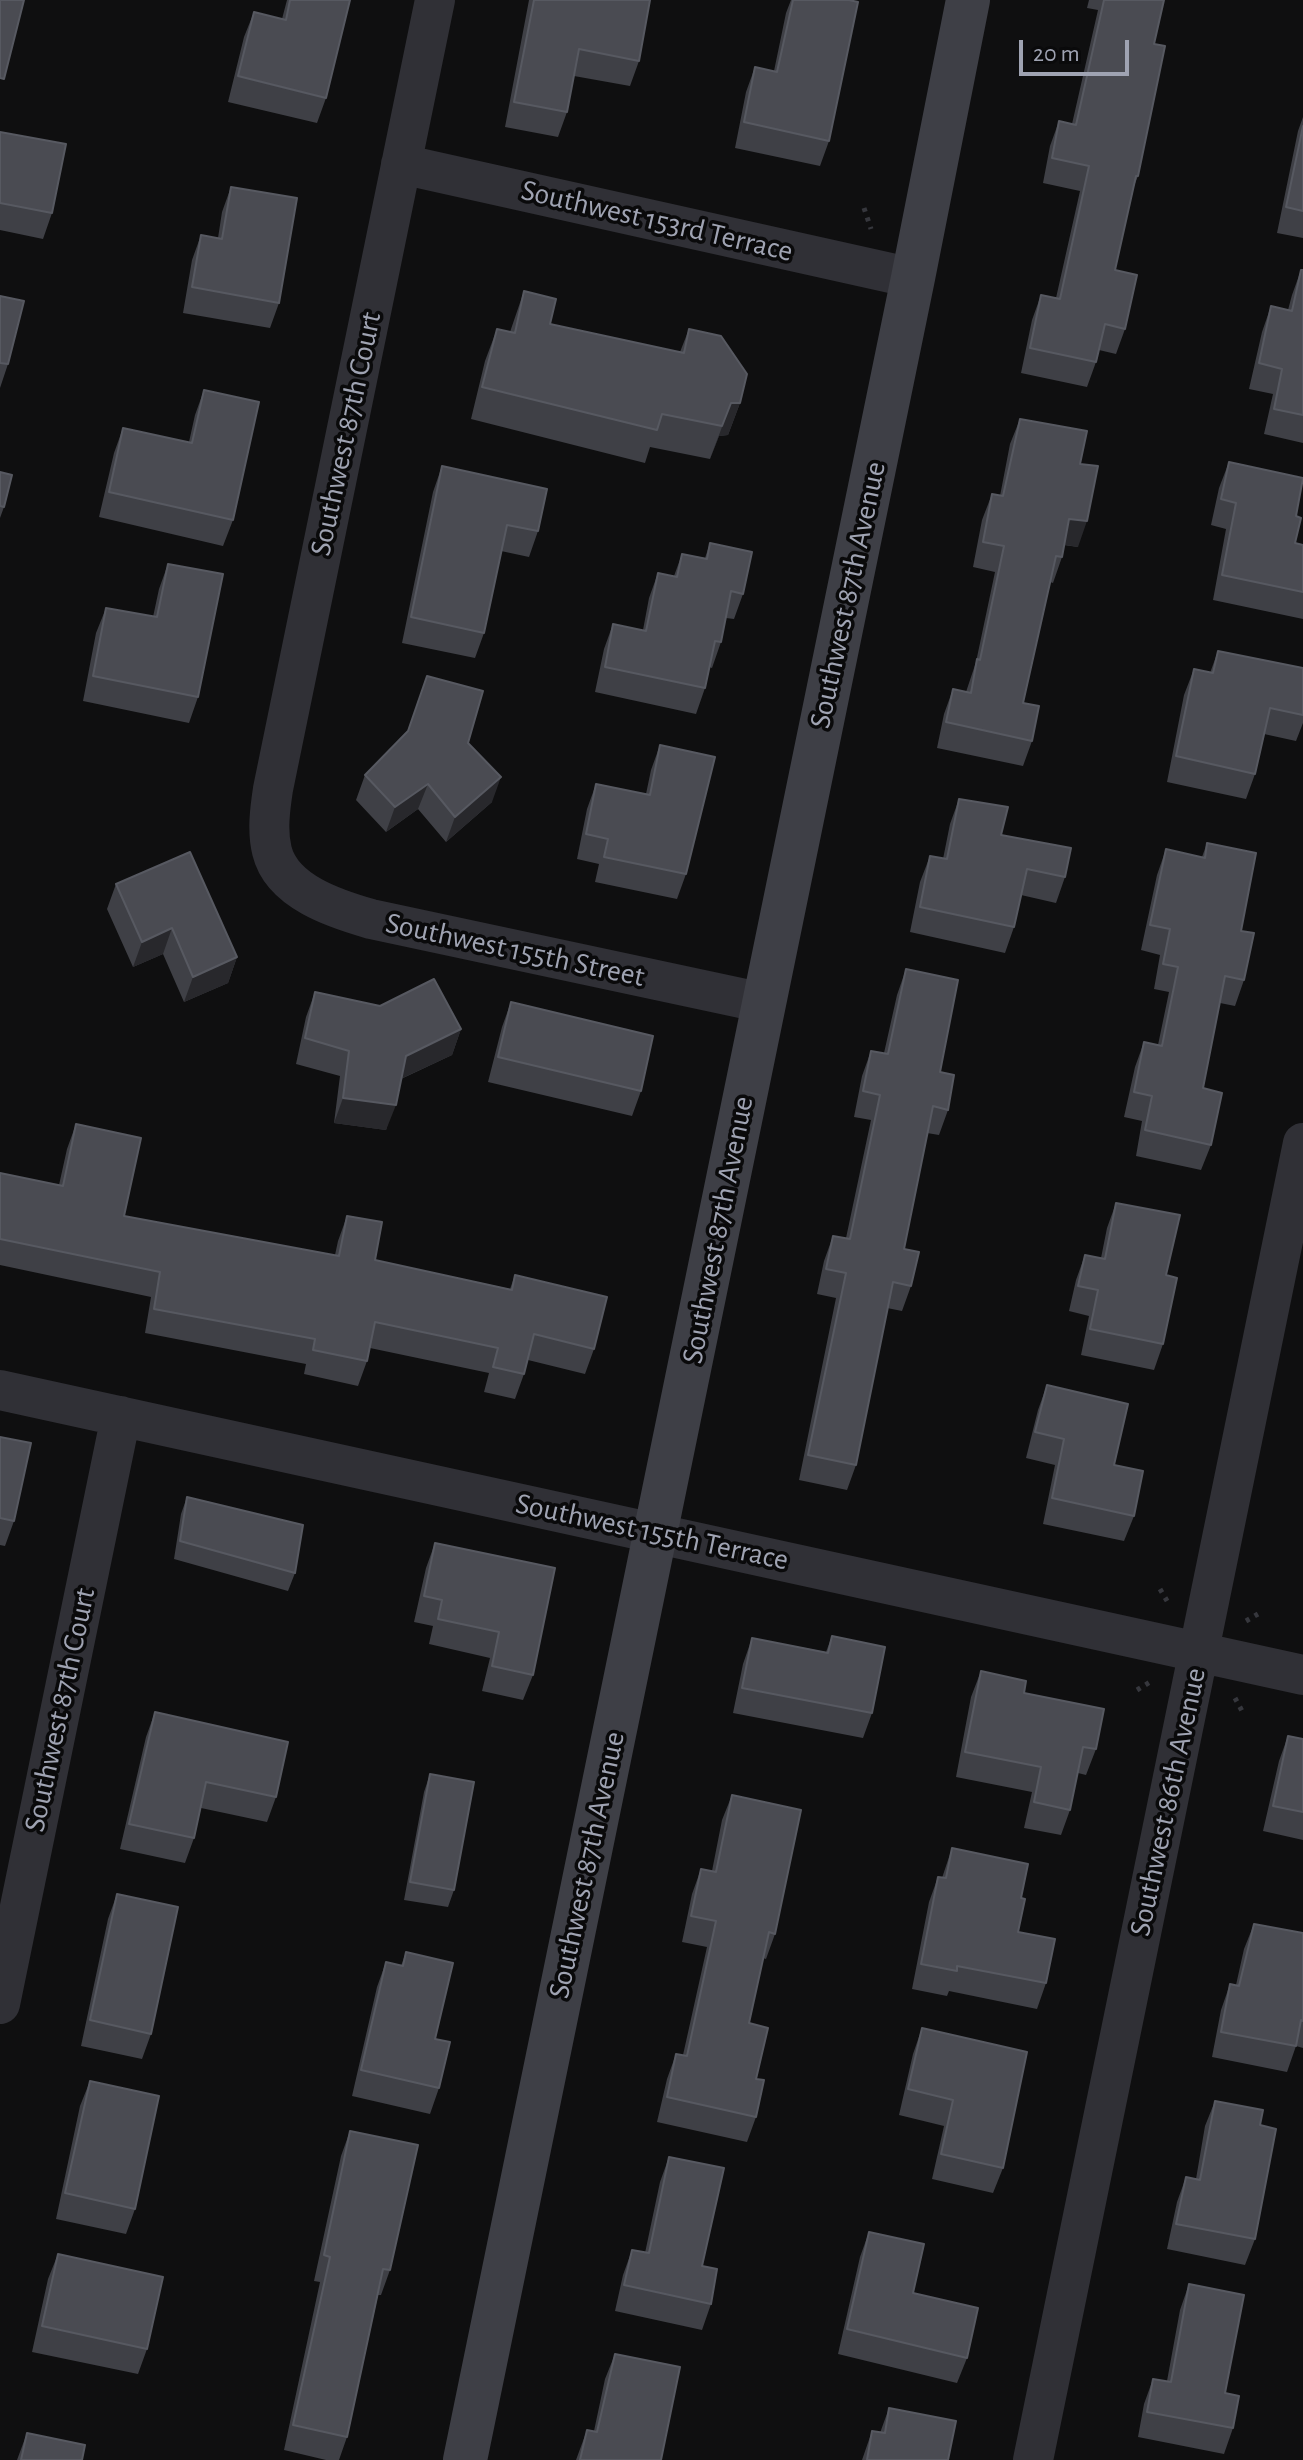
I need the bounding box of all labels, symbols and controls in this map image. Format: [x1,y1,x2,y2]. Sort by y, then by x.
scale bar [1023,24,1133,74]
text: 20 m [1033,42,1080,66]
street label: Southwest 153rd Terrace [518,172,796,270]
street label: Southwest 87th Court [303,309,389,559]
street label: Southwest 87th Avenue [802,458,894,732]
street label: Southwest 155th Street [382,905,648,995]
street label: Southwest 87th Avenue [674,1093,762,1367]
street label: Southwest 155th Terrace [512,1486,792,1578]
street label: Southwest 87th Court [17,1585,103,1835]
street label: Southwest 86th Avenue [1122,1665,1214,1939]
street label: Southwest 87th Avenue [541,1728,633,2002]

